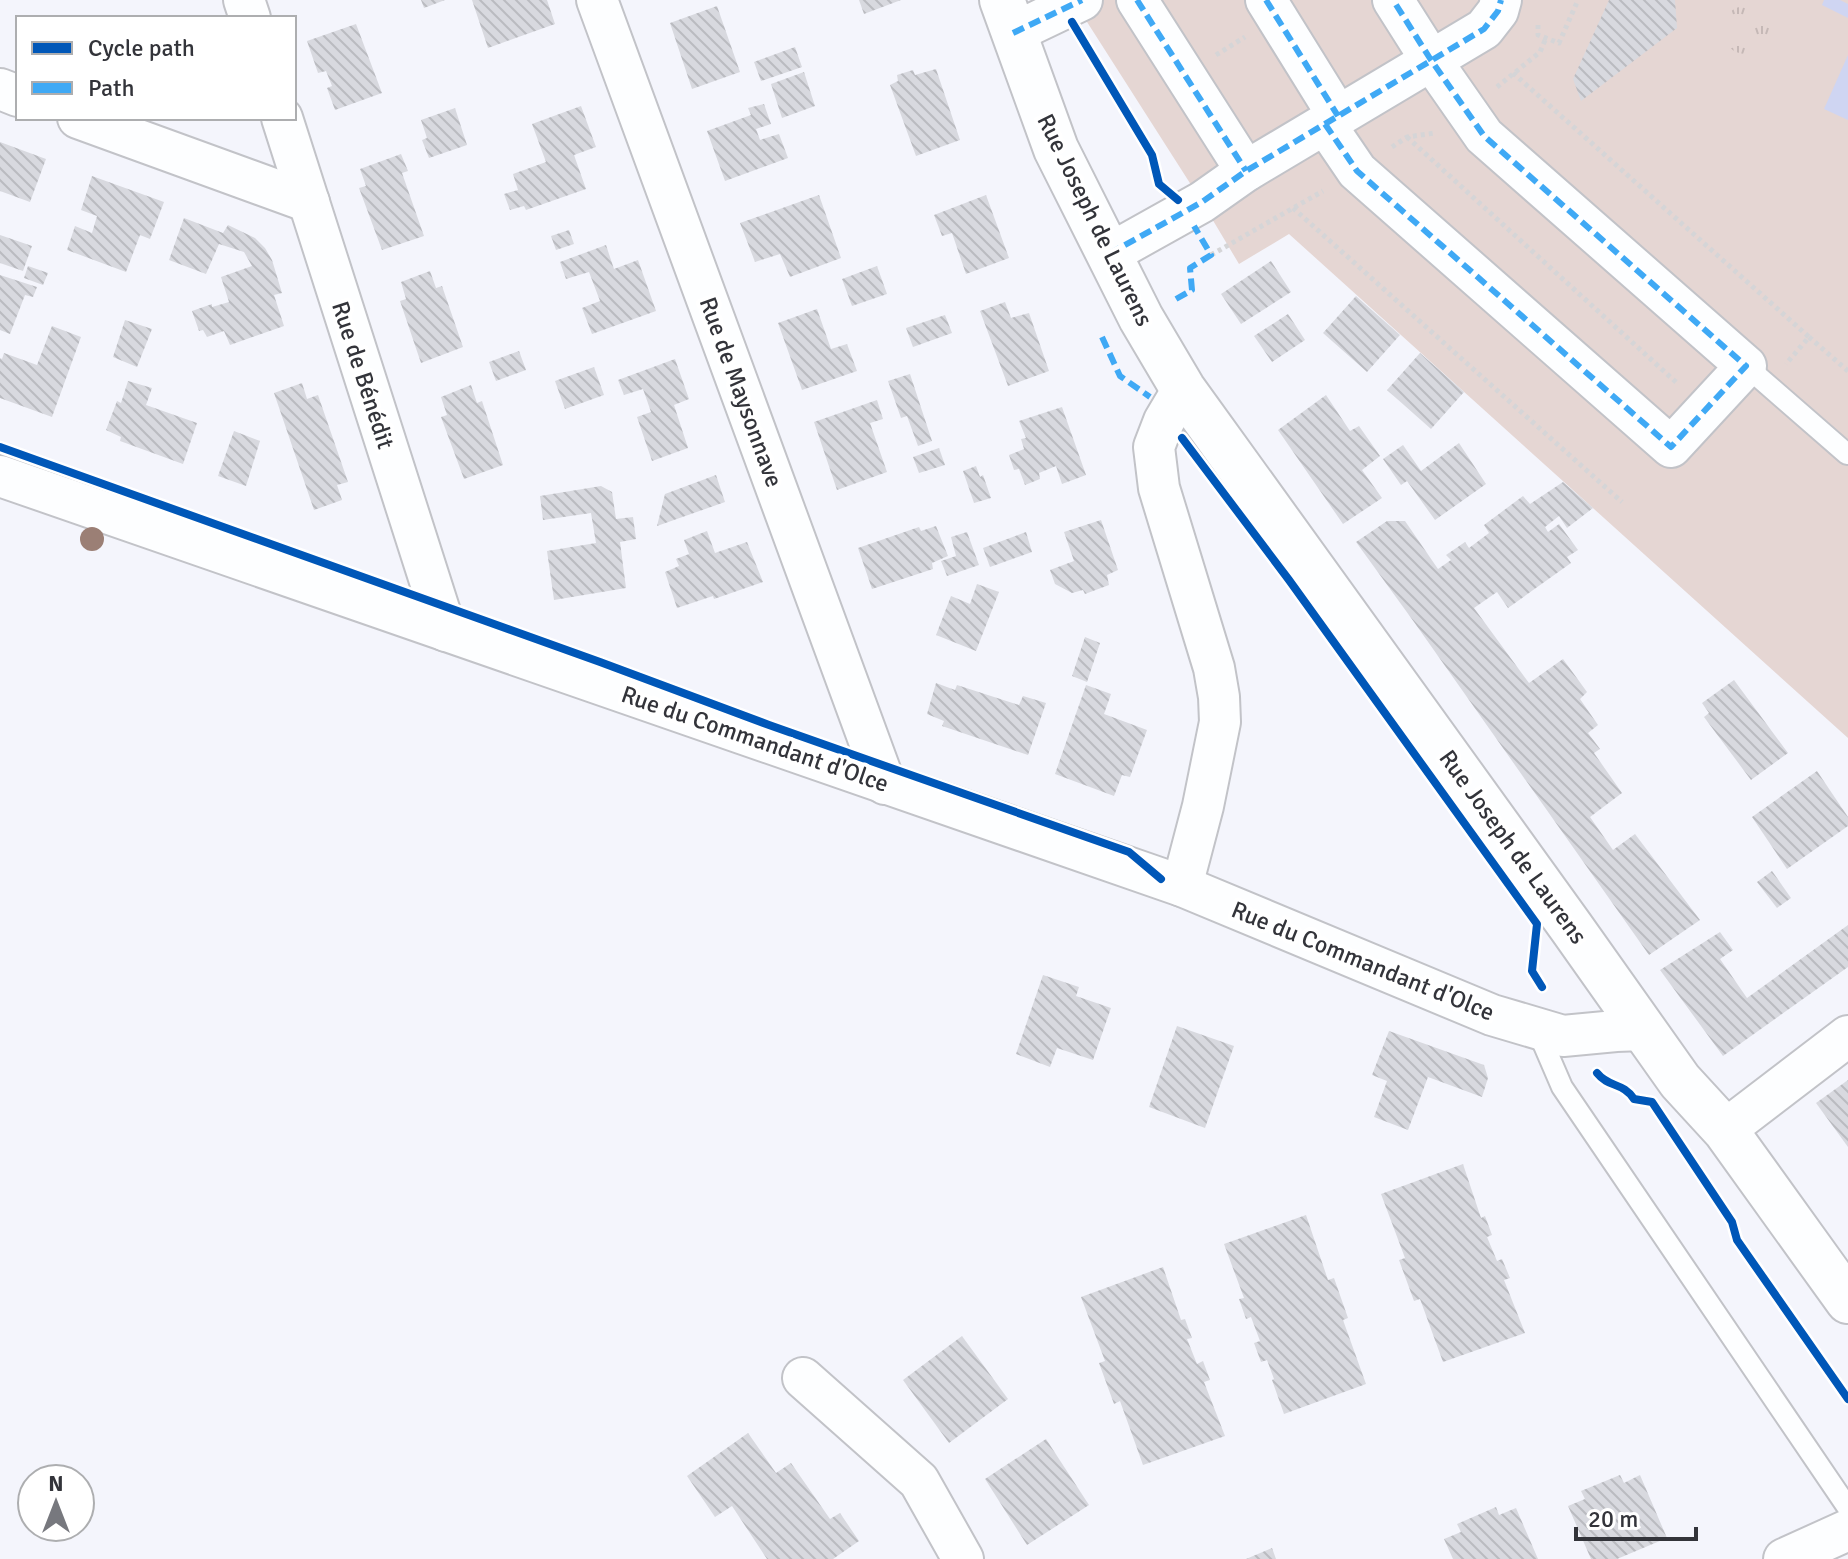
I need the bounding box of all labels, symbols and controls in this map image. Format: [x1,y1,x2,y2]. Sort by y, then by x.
legend [16,16,296,120]
text: Cycle path [88,33,195,63]
text: Path [88,73,134,103]
street label: Rue Joseph de Laurens [1031,109,1159,331]
street label: Rue de Maysonnave [693,293,789,491]
street label: Rue de Bénédit [325,297,401,453]
street label: Rue du Commandant d'Olce [617,679,893,799]
street label: Rue Joseph de Laurens [1432,744,1594,950]
street label: Rue du Commandant d'Olce [1227,894,1499,1028]
north arrow [16,1463,96,1543]
text: N [48,1470,64,1497]
scale bar [1576,1491,1696,1541]
text: 20 m [1588,1504,1638,1534]

